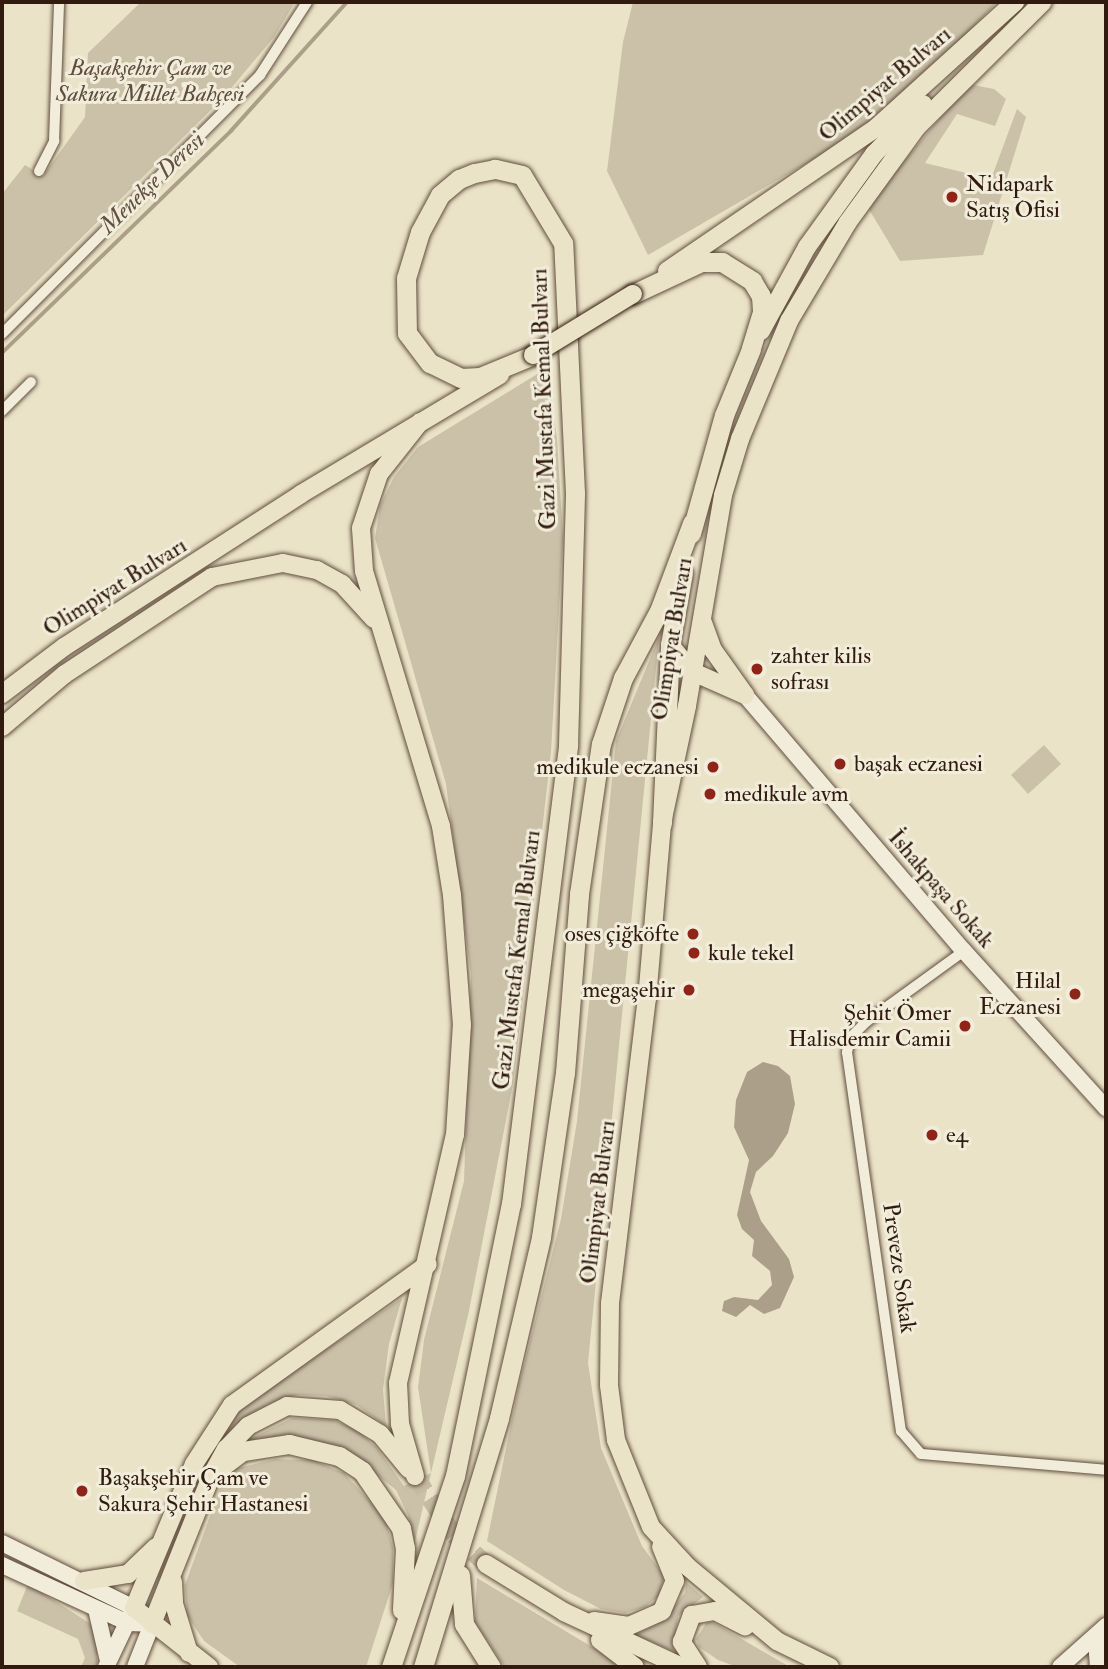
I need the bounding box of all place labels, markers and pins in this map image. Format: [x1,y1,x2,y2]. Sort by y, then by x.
place label: Nidapark Satış Ofisi [966,170,1060,224]
marker: Nidapark Satış Ofisi [944,189,960,205]
place label: zahter kilis sofrası [771,642,871,696]
marker: zahter kilis sofrası [749,661,765,677]
place label: başak eczanesi [854,750,983,778]
place label: medikule eczanesi [536,753,699,781]
marker: başak eczanesi [832,756,848,772]
marker: medikule eczanesi [705,759,721,775]
place label: medikule avm [724,780,849,808]
marker: medikule avm [702,786,718,802]
place label: oses çiğköfte [565,920,679,948]
marker: oses çiğköfte [685,926,701,942]
place label: kule tekel [708,939,794,967]
marker: kule tekel [686,945,702,961]
place label: Hilal Eczanesi [979,967,1061,1021]
place label: megaşehir [583,976,675,1004]
marker: megaşehir [681,982,697,998]
marker: Hilal Eczanesi [1067,986,1083,1002]
place label: Şehit Ömer Halisdemir Camii [788,999,951,1053]
marker: Şehit Ömer Halisdemir Camii [957,1018,973,1034]
place label: e4 [946,1121,968,1149]
marker: e4 [924,1127,940,1143]
place label: Başakşehir Çam ve Sakura Şehir Hastanesi [98,1464,308,1518]
marker: Başakşehir Çam ve Sakura Şehir Hastanesi [72,1481,92,1501]

